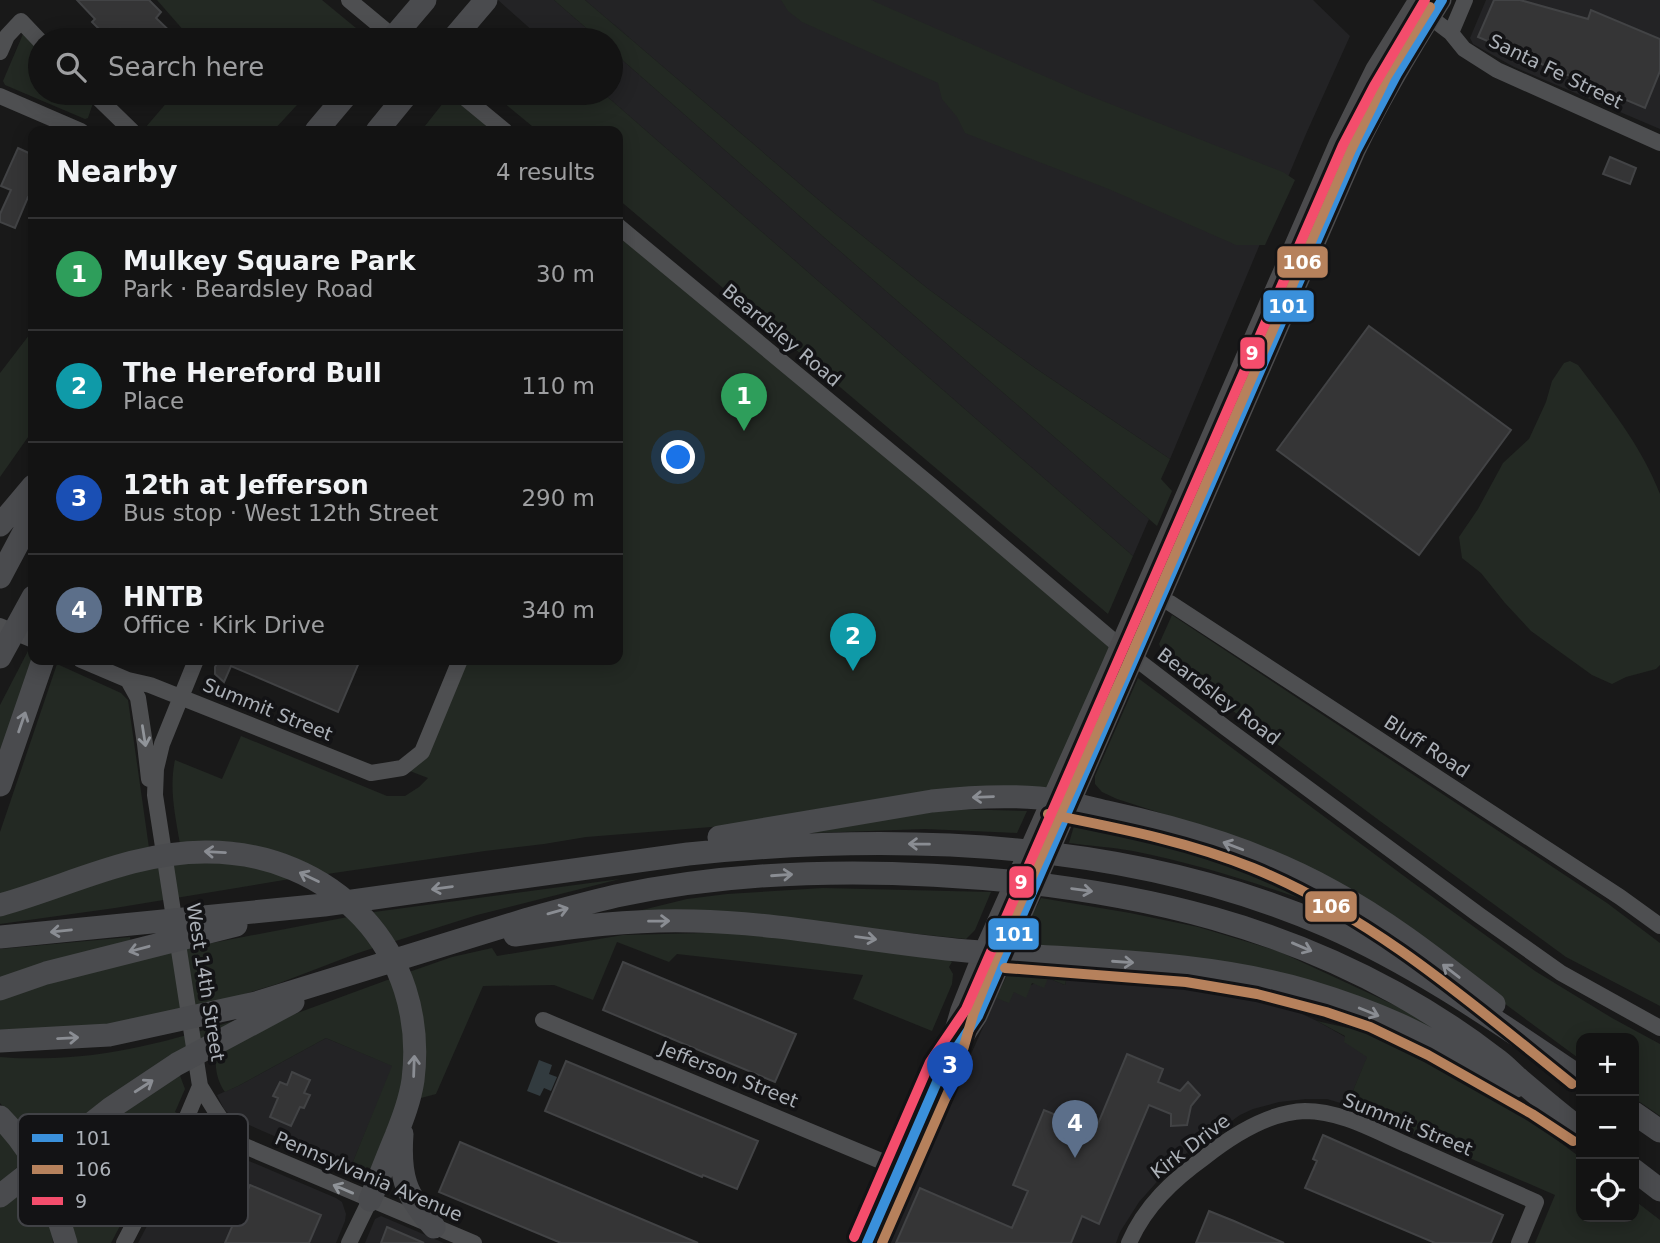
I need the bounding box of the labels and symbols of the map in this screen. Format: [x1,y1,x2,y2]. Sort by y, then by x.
street label: Santa Fe Street [1485,29,1627,113]
line badge: 106 [1276,245,1329,279]
text: 106 [1282,251,1322,273]
street label: Beardsley Road [718,279,846,391]
line badge: 101 [1262,289,1315,323]
text: 101 [1268,295,1308,317]
line badge: 9 [1239,336,1266,370]
text: 9 [1245,342,1259,364]
pin: 1 [721,373,767,431]
your location [661,440,695,474]
pin: 2 [830,613,876,671]
street label: Beardsley Road [1153,643,1285,749]
street label: Summit Street [200,673,336,745]
street label: Bluff Road [1380,710,1474,782]
one-way arrow [17,712,29,734]
one-way arrow [138,725,151,747]
one-way arrow [971,791,994,804]
one-way arrow [908,837,931,851]
one-way arrow [1222,839,1244,852]
one-way arrow [204,846,227,859]
line badge: 9 [1008,865,1035,899]
one-way arrow [770,868,793,881]
one-way arrow [299,869,320,883]
text: 9 [1014,871,1028,893]
one-way arrow [431,882,454,895]
one-way arrow [1070,884,1093,897]
line badge: 106 [1304,890,1358,923]
text: 106 [1311,895,1351,917]
street label: West 14th Street [183,901,229,1063]
one-way arrow [547,903,569,916]
one-way arrow [648,914,671,928]
line badge: 101 [987,917,1040,951]
text: 101 [994,923,1034,945]
one-way arrow [50,925,73,938]
one-way arrow [855,932,877,945]
one-way arrow [1290,942,1312,955]
one-way arrow [128,943,150,956]
one-way arrow [1111,956,1134,969]
one-way arrow [1442,963,1460,978]
one-way arrow [1357,1007,1379,1020]
one-way arrow [56,1031,79,1044]
street label: Jefferson Street [656,1036,801,1112]
pin: 3 [927,1042,973,1100]
one-way arrow [407,1055,420,1078]
one-way arrow [134,1079,153,1094]
street label: Summit Street [1340,1088,1476,1160]
pin: 4 [1052,1100,1098,1158]
street label: Kirk Drive [1146,1109,1234,1183]
legend [18,1114,248,1226]
text: 101 [75,1127,111,1149]
street label: Pennsylvania Avenue [272,1127,466,1225]
text: 106 [75,1158,111,1180]
one-way arrow [333,1181,354,1194]
text: 9 [75,1190,87,1212]

